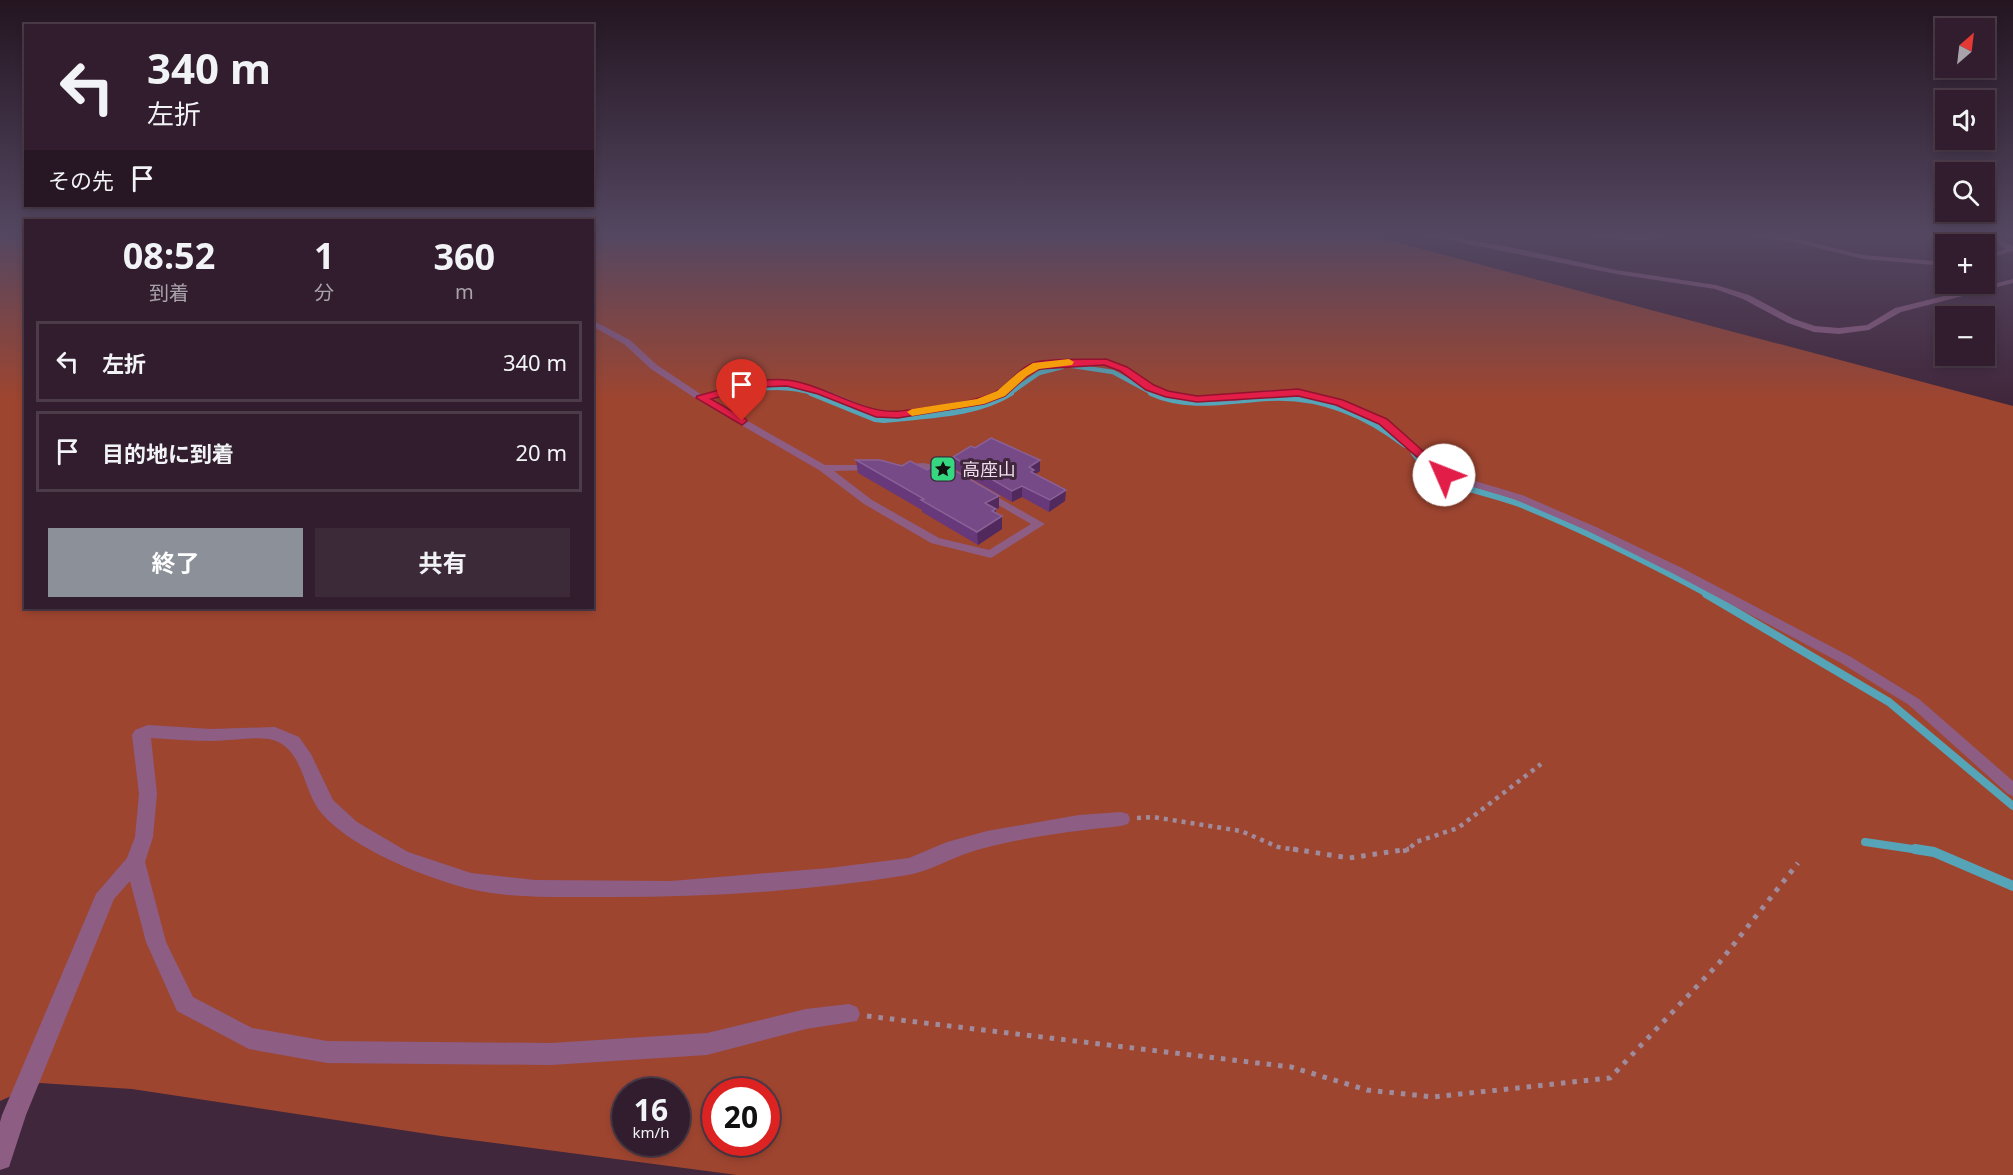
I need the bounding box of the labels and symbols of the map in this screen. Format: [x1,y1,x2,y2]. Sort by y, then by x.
north arrow [1935,18,1995,78]
pin [716,359,767,421]
position arrow [1412,443,1476,507]
place icon: 高座山 [928,454,958,484]
place label: 高座山 [962,457,1016,481]
speed limit sign: 20 [702,1078,780,1156]

